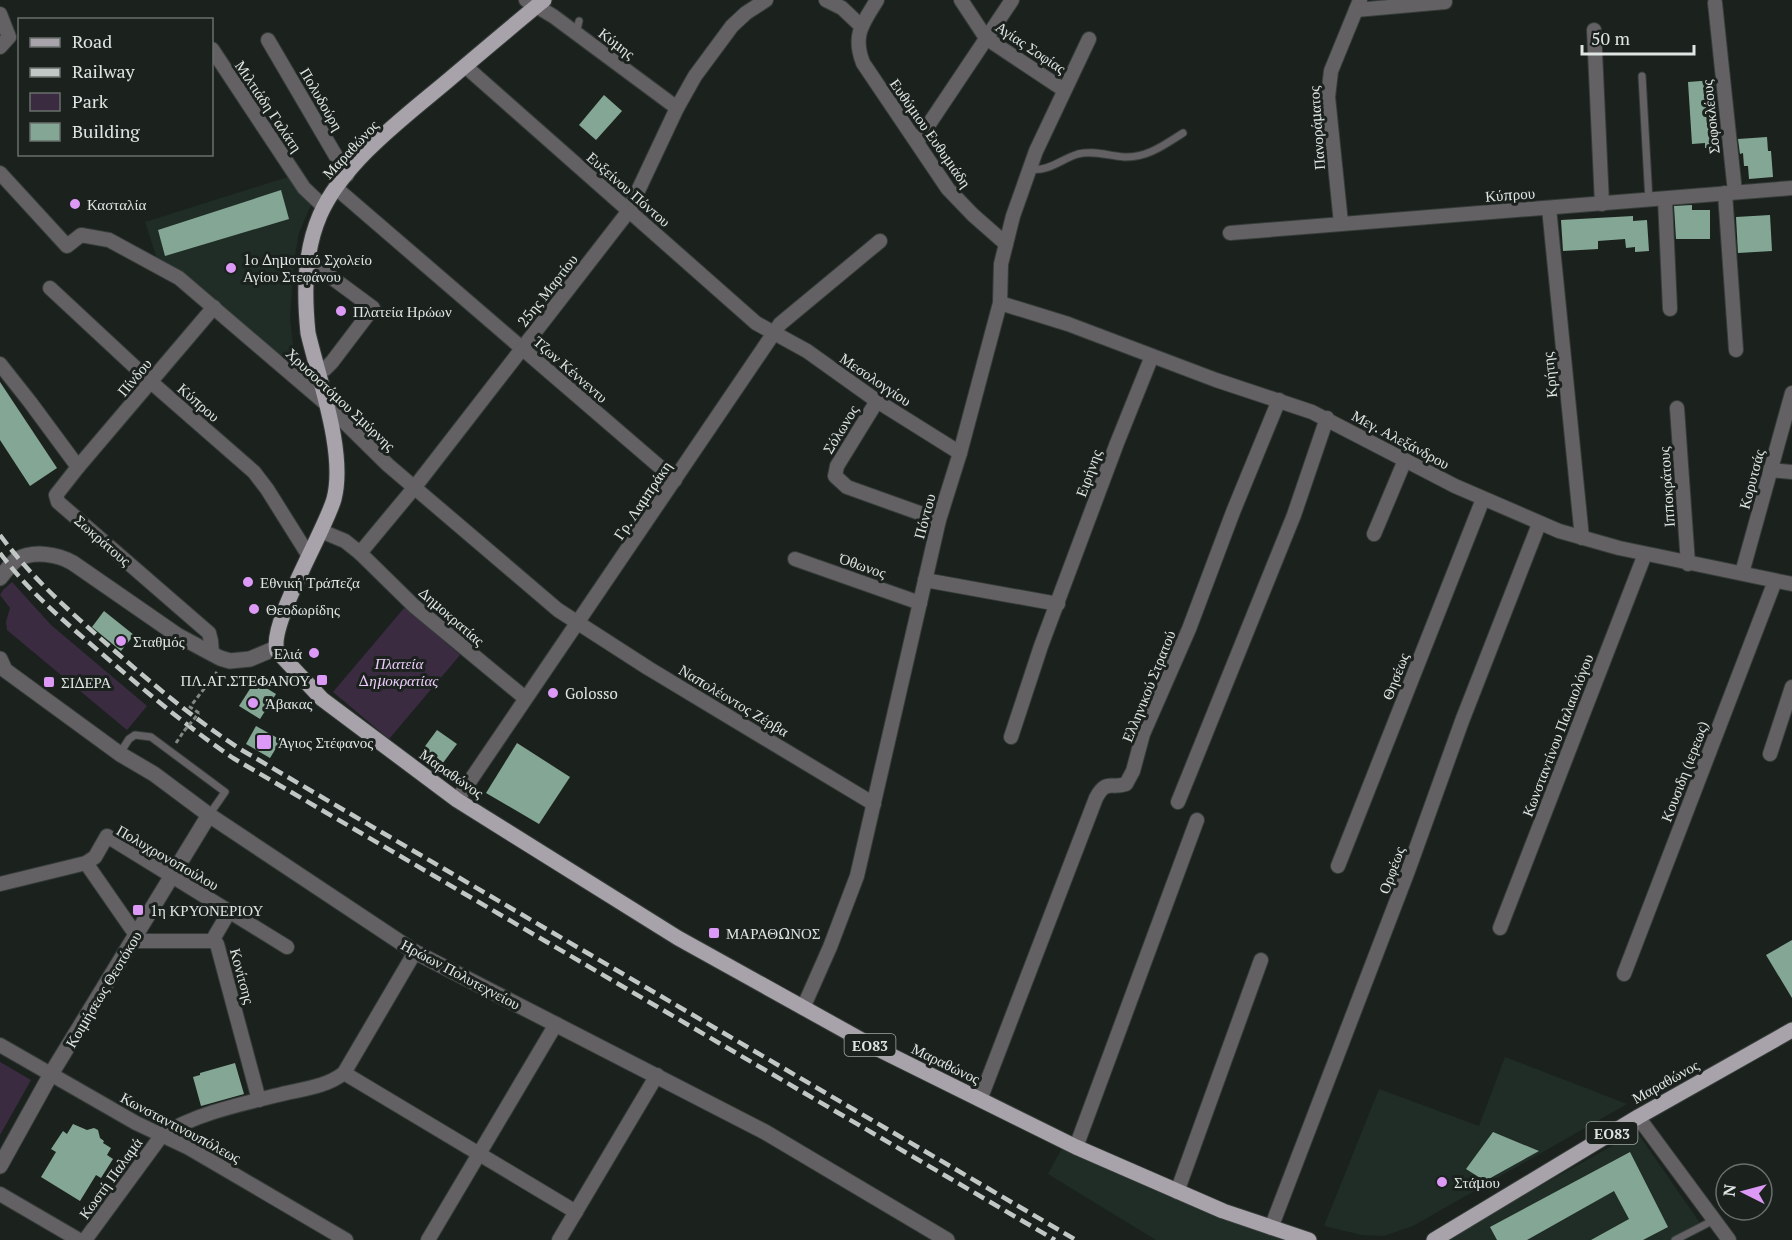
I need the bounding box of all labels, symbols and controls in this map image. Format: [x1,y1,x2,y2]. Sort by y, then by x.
street label: Αγίας Σοφίας [992,16,1070,78]
legend [18,18,213,156]
scale bar [1582,18,1694,56]
street label: Κύμης [595,23,639,63]
text: 50 m [1591,26,1631,50]
text: Road [72,29,112,53]
street label: Μιλτιάδη Γαλάτη [231,56,307,156]
text: Railway [72,59,136,83]
street label: Πολυδούρη [296,64,348,134]
street label: Ευθύμιου Ευθυμιάδη [886,74,976,192]
street label: Σοφοκλέους [1696,79,1724,155]
street label: Πανοράματος [1303,85,1329,171]
text: Park [72,89,109,113]
street label: Μαραθώνος [318,115,383,183]
text: Building [72,119,140,143]
street label: Ευξείνου Πόντου [583,147,675,231]
street label: Κύπρου [1484,182,1536,206]
place label: Κασταλία [87,194,146,214]
marker: Κασταλία [68,197,82,211]
place label: 1ο Δημοτικό Σχολείο Αγίου Στεφάνου [243,249,372,286]
street label: 25ης Μαρτίου [512,250,582,330]
marker: 1ο Δημοτικό Σχολείο Αγίου Στεφάνου [224,261,238,275]
place label: Πλατεία Ηρώων [353,301,452,321]
marker: Πλατεία Ηρώων [334,304,348,318]
street label: Τζων Κέννεντυ [530,331,612,407]
street label: Χρυσοστόμου Σμύρνης [282,343,400,455]
street label: Μεσολογγίου [836,348,916,410]
street label: Κρήτης [1537,351,1561,399]
street label: Πίνδου [112,354,156,400]
street label: Κύπρου [174,378,224,426]
street label: Σόλωνος [818,401,862,457]
street label: Μεγ. Αλεξάνδρου [1349,405,1453,473]
street label: Ειρήνης [1070,446,1106,499]
street label: Ιπποκράτους [1653,446,1679,528]
street label: Κορυτσάς [1733,447,1769,511]
street label: Γρ. Λαμπράκη [608,457,676,543]
street label: Πόντου [908,491,940,541]
street label: Σωκράτους [71,510,135,570]
street label: Όθωνος [836,547,889,582]
place label: Εθνική Τράπεζα [260,572,360,592]
marker: Εθνική Τράπεζα [241,575,255,589]
street label: Δημοκρατίας [415,582,489,650]
place label: Θεοδωρίδης [266,599,340,619]
marker: Θεοδωρίδης [247,602,261,616]
street label: Ελληνικού Στρατού [1116,627,1180,745]
place label: Σταθμός [133,631,185,651]
marker: Σταθμός [114,634,128,648]
place label: Ελιά [274,643,302,663]
marker: Ελιά [307,646,321,660]
street label: Θησέως [1377,650,1413,702]
street label: Κωνσταντίνου Παλαιολόγου [1517,651,1597,819]
park label: Πλατεία Δημοκρατίας [359,653,439,690]
street label: Ναπολέοντος Ζέρβα [675,659,793,741]
place label: ΠΛ.ΑΓ.ΣΤΕΦΑΝΟΥ [181,670,310,690]
place label: ΣΙΔΕΡΑ [61,672,112,692]
marker: ΠΛ.ΑΓ.ΣΤΕΦΑΝΟΥ [315,673,329,687]
marker: ΣΙΔΕΡΑ [42,675,56,689]
place label: Golosso [565,683,618,703]
marker: Golosso [546,686,560,700]
place label: Άβακας [265,693,313,713]
marker: Άβακας [246,696,260,710]
street label: Κουσιδη (ιερεως) [1656,718,1712,824]
place label: Άγιος Στέφανος [278,732,373,752]
marker: Άγιος Στέφανος [255,733,273,751]
street label: Μαραθώνος [416,744,488,802]
street label: Πολυχρονοπούλου [113,820,223,894]
street label: Ορφέως [1373,843,1409,896]
place label: 1η ΚΡΥΟΝΕΡΙΟΥ [150,900,263,920]
marker: 1η ΚΡΥΟΝΕΡΙΟΥ [131,903,145,917]
place label: ΜΑΡΑΘΩΝΟΣ [726,923,821,943]
marker: ΜΑΡΑΘΩΝΟΣ [707,926,721,940]
street label: Κοιμήσεως Θεοτόκου [60,927,146,1051]
street label: Ηρώων Πολυτεχνείου [398,934,524,1014]
street label: Κονίτσης [226,946,260,1006]
road number: ΕΟ83 [844,1034,896,1056]
street label: Μαραθώνος [908,1038,984,1088]
street label: Μαραθώνος [1628,1054,1702,1108]
street label: Κωνσταντινουπόλεως [117,1087,245,1167]
road number: ΕΟ83 [1586,1122,1638,1144]
street label: Κωστή Παλαμά [74,1133,146,1223]
north arrow [1714,1162,1774,1222]
place label: Στάμου [1454,1172,1500,1192]
marker: Στάμου [1435,1175,1449,1189]
text: N [1718,1183,1741,1198]

